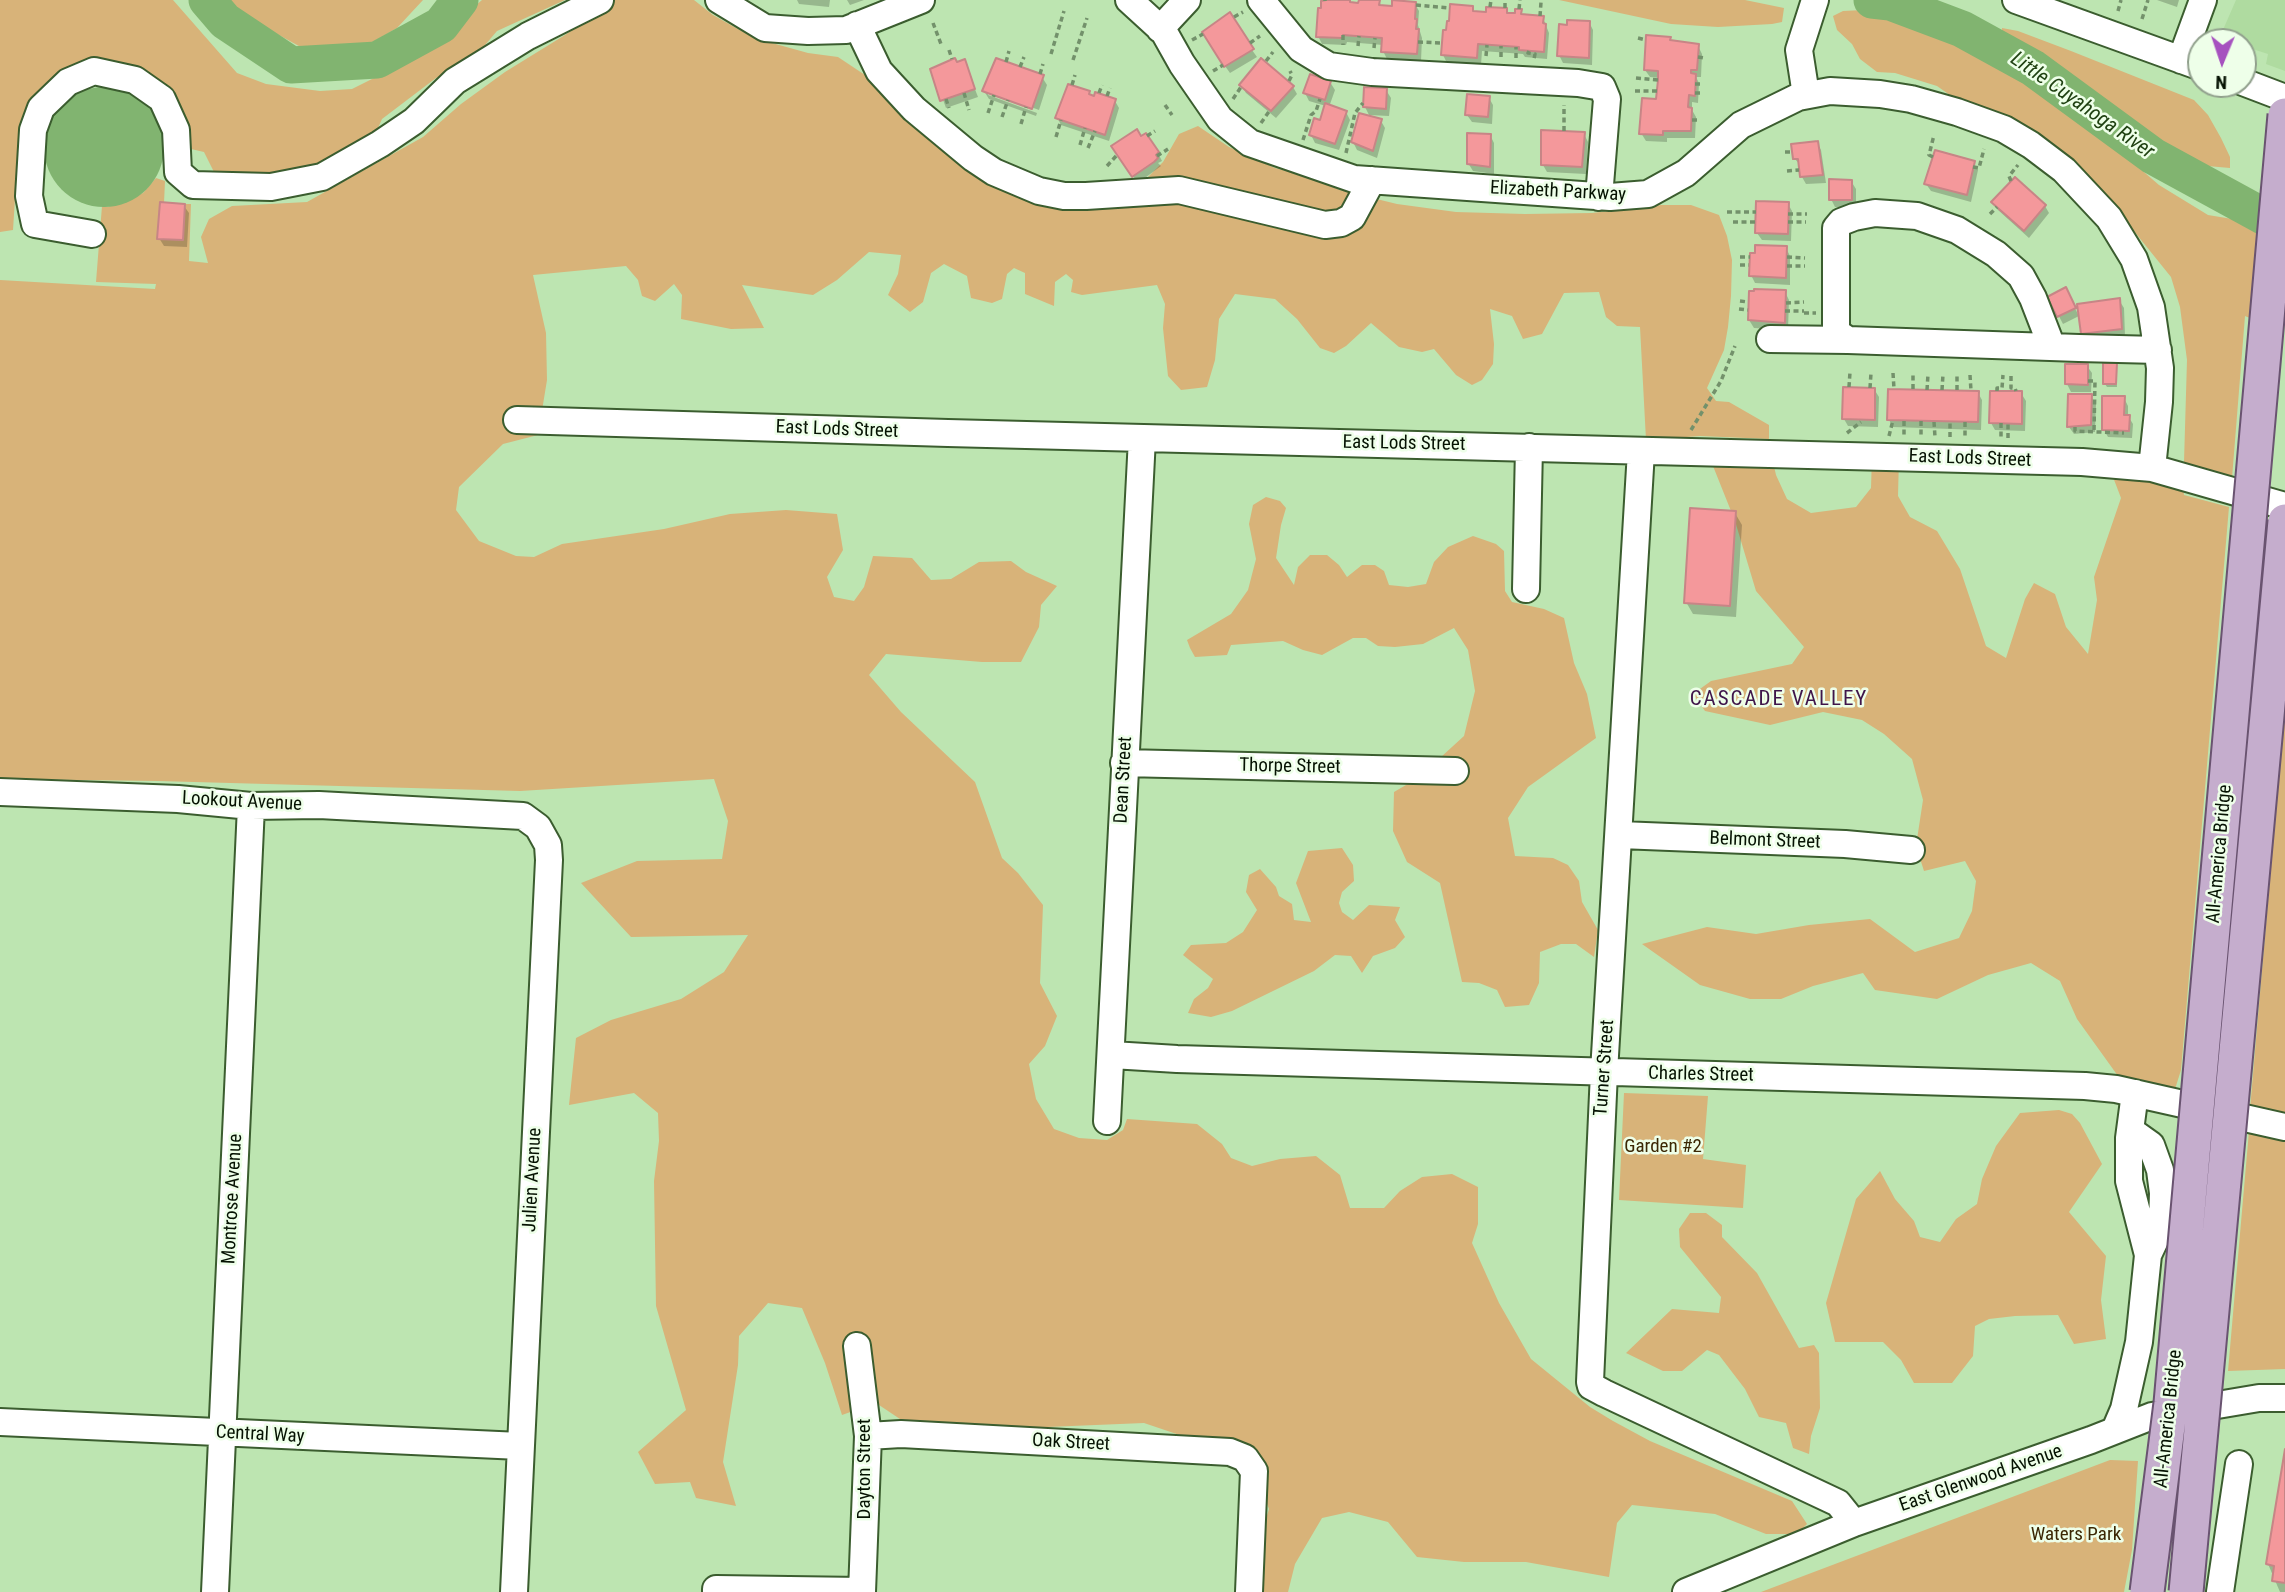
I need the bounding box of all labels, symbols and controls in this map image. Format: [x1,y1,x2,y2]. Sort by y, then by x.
north arrow [2187,28,2257,98]
water label: Little Cuyahoga River [2005,47,2159,165]
text: N [2215,71,2228,94]
street label: Elizabeth Parkway [1489,177,1627,207]
street label: East Lods Street [775,416,899,444]
street label: East Lods Street [1342,432,1466,456]
street label: East Lods Street [1908,445,2032,473]
district label: CASCADE VALLEY [1691,687,1867,713]
street label: Dean Street [1110,736,1138,824]
street label: Thorpe Street [1239,755,1341,779]
street label: All-America Bridge [2203,784,2237,924]
street label: Lookout Avenue [181,787,303,817]
street label: Belmont Street [1709,828,1821,854]
street label: Turner Street [1590,1019,1620,1117]
street label: Charles Street [1648,1063,1754,1087]
street label: Julien Avenue [519,1127,547,1233]
street label: Montrose Avenue [218,1133,248,1265]
park label: Garden #2 [1624,1136,1702,1158]
street label: All-America Bridge [2150,1349,2188,1489]
street label: Dayton Street [854,1419,876,1519]
street label: Central Way [215,1421,305,1449]
street label: Oak Street [1031,1430,1111,1456]
street label: East Glenwood Avenue [1897,1440,2065,1518]
park label: Waters Park [2031,1524,2121,1546]

